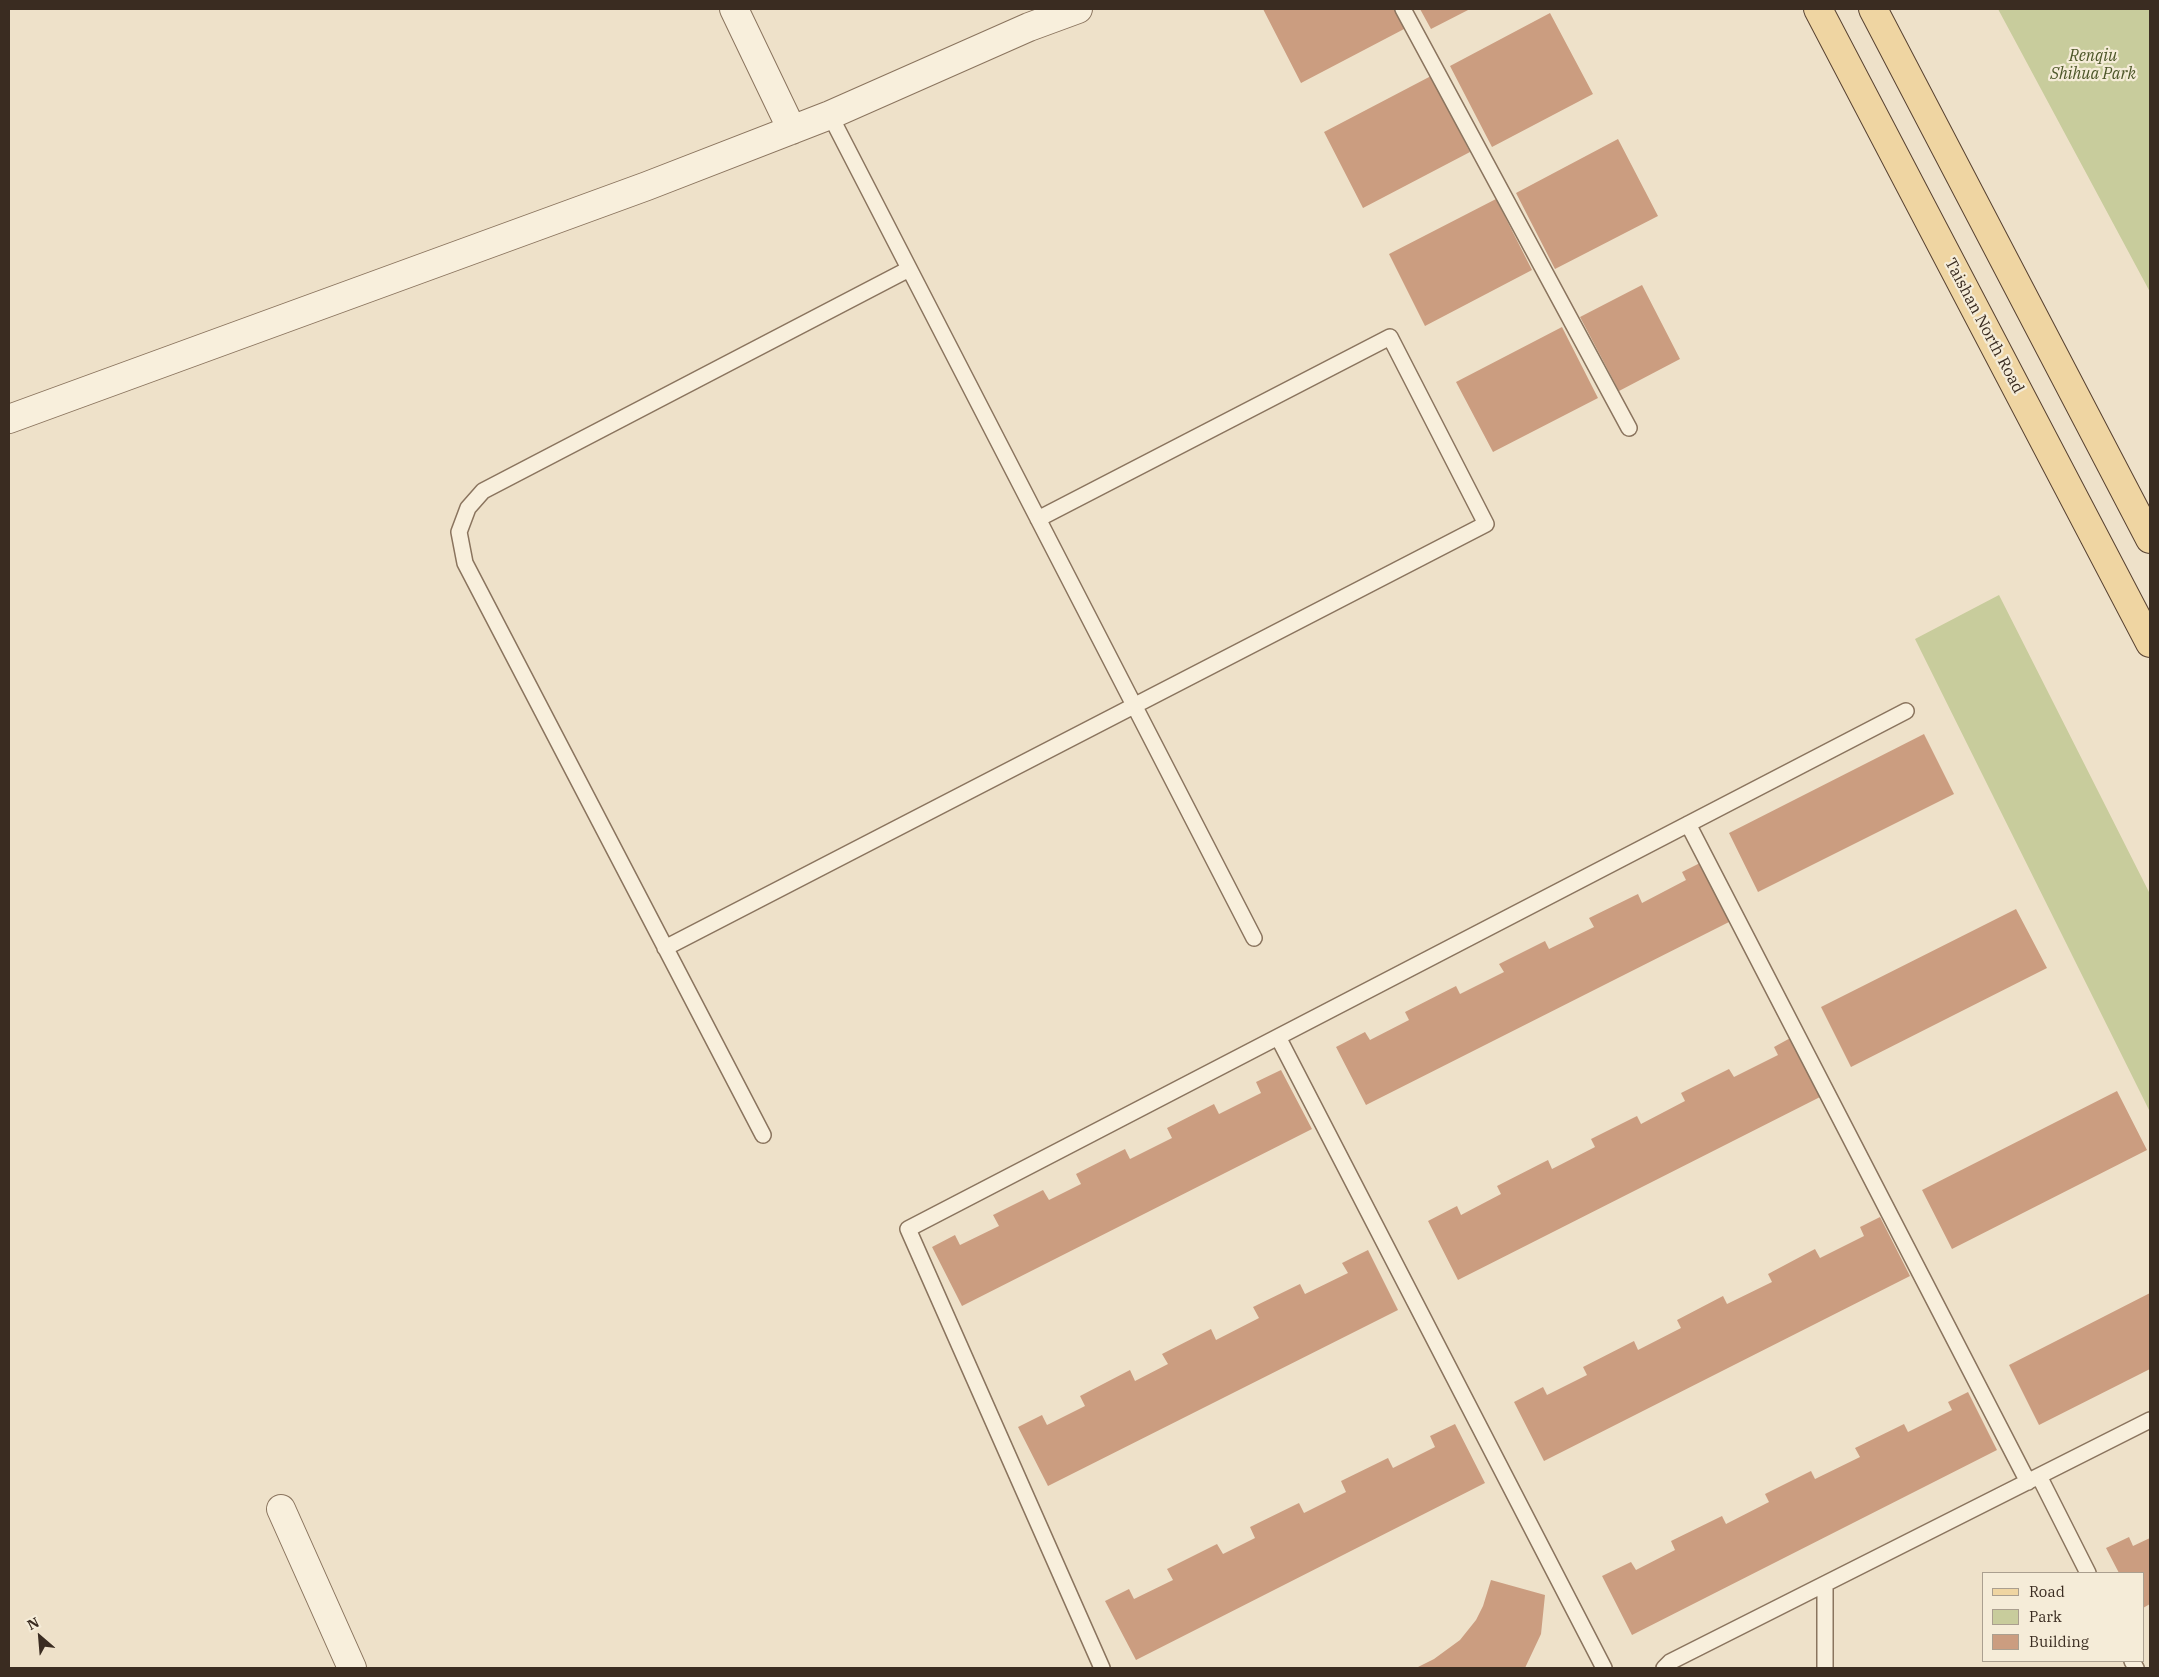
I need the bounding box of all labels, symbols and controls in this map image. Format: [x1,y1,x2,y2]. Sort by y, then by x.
park label: Renqiu Shihua Park [2050,46,2136,84]
street label: Taishan North Road [1940,255,2028,397]
legend [1982,1572,2144,1662]
text: Road [2029,1582,2065,1601]
text: Park [2029,1607,2062,1626]
north arrow [15,1612,65,1662]
text: N [24,1613,42,1634]
text: Building [2029,1632,2089,1651]

